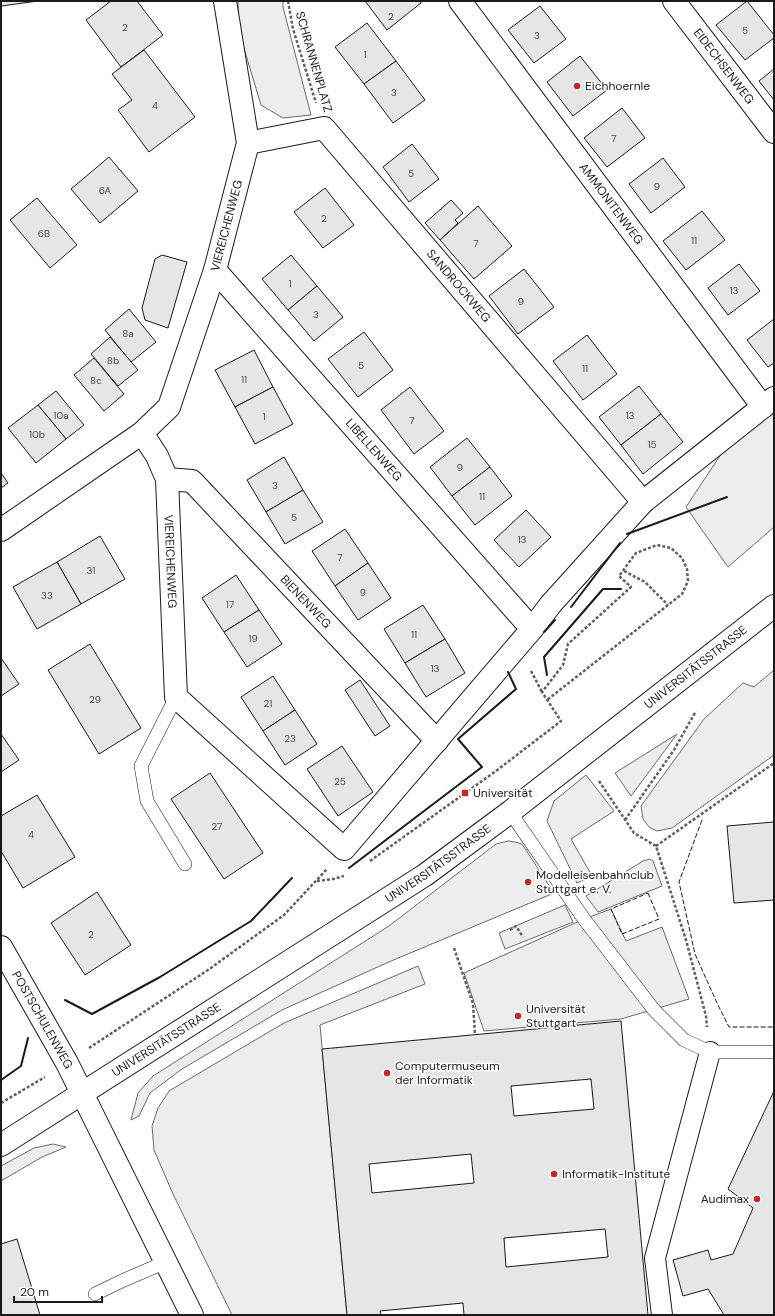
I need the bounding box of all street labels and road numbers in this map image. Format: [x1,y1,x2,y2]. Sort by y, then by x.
street label: SCHRANNENPLATZ [292,10,336,114]
street label: EIDECHSENWEG [690,25,758,107]
street label: AMMONITENWEG [576,160,647,248]
street label: VIEREICHENWEG [207,178,246,273]
street label: SANDROCKWEG [423,246,494,326]
street label: LIBELLENWEG [342,415,406,485]
street label: VIEREICHENWEG [160,514,180,609]
street label: BIENENWEG [277,572,335,632]
street label: UNIVERSITÄTSSTRASSE [641,622,751,712]
street label: UNIVERSITÄTSSTRASSE [382,820,495,906]
street label: POSTSCHULENWEG [8,968,77,1072]
street label: UNIVERSITÄTSSTRASSE [109,999,224,1080]

